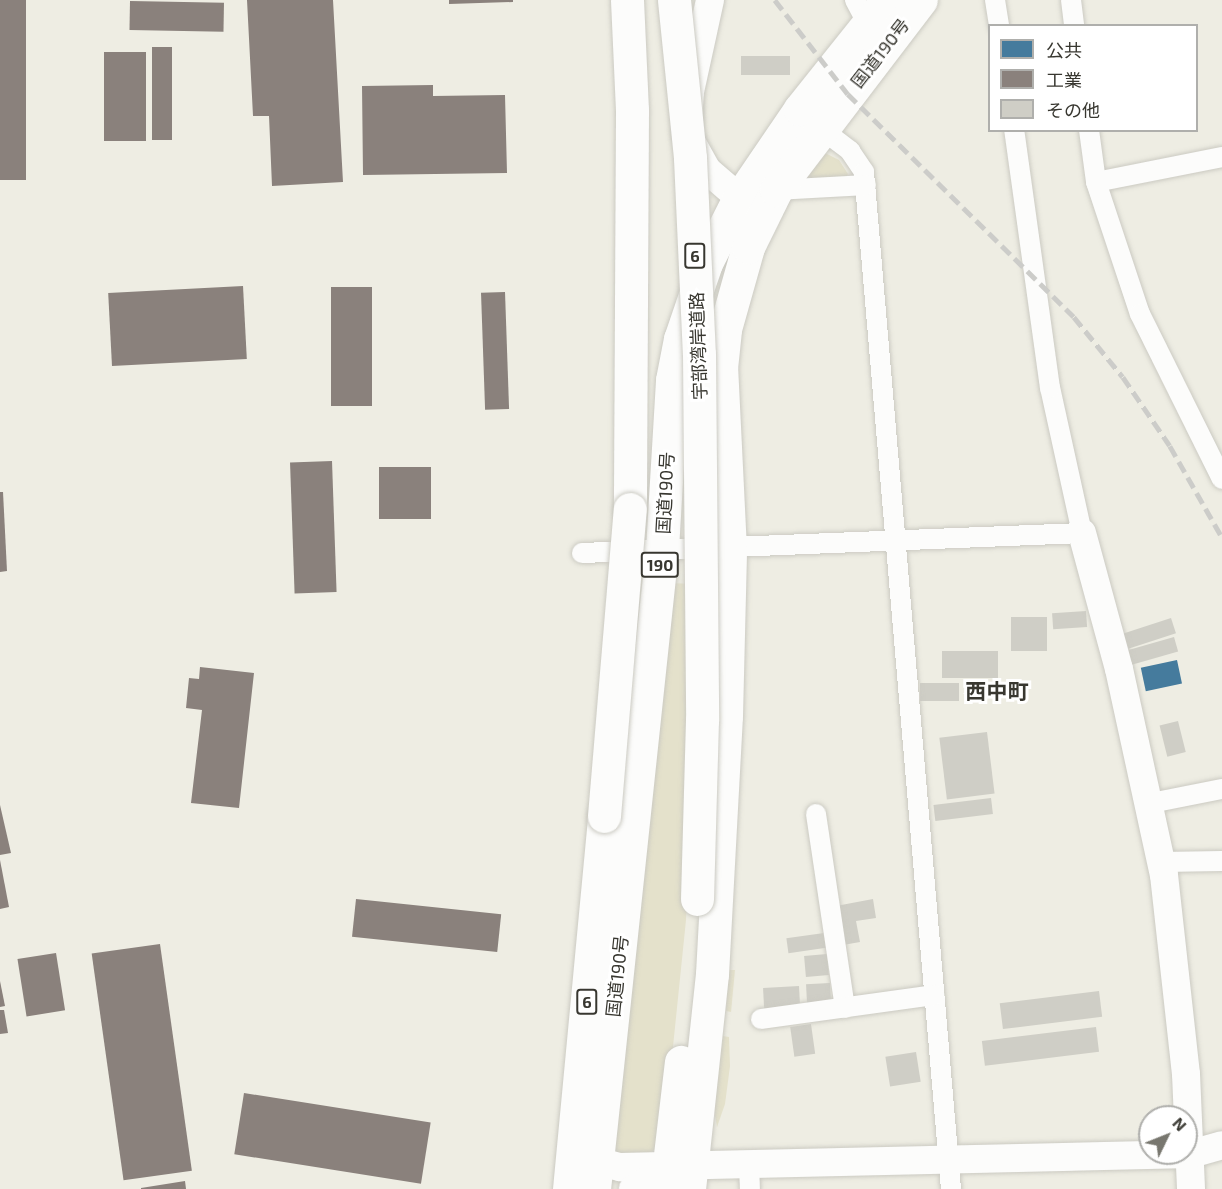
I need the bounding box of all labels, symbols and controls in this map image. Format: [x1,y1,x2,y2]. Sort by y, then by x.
street label: 国道190号 [846,14,914,92]
legend [988,24,1198,132]
text: 公共 [1046,39,1082,61]
text: 工業 [1046,69,1082,91]
text: その他 [1046,99,1100,121]
road number: 6 [683,243,707,269]
street label: 宇部湾岸道路 [685,292,711,400]
street label: 国道190号 [652,451,678,535]
road number: 190 [640,552,680,578]
district label: 西中町 [966,678,1028,704]
street label: 国道190号 [602,934,632,1018]
road number: 6 [575,989,599,1015]
north arrow [1138,1105,1198,1165]
text: N [1169,1113,1191,1134]

